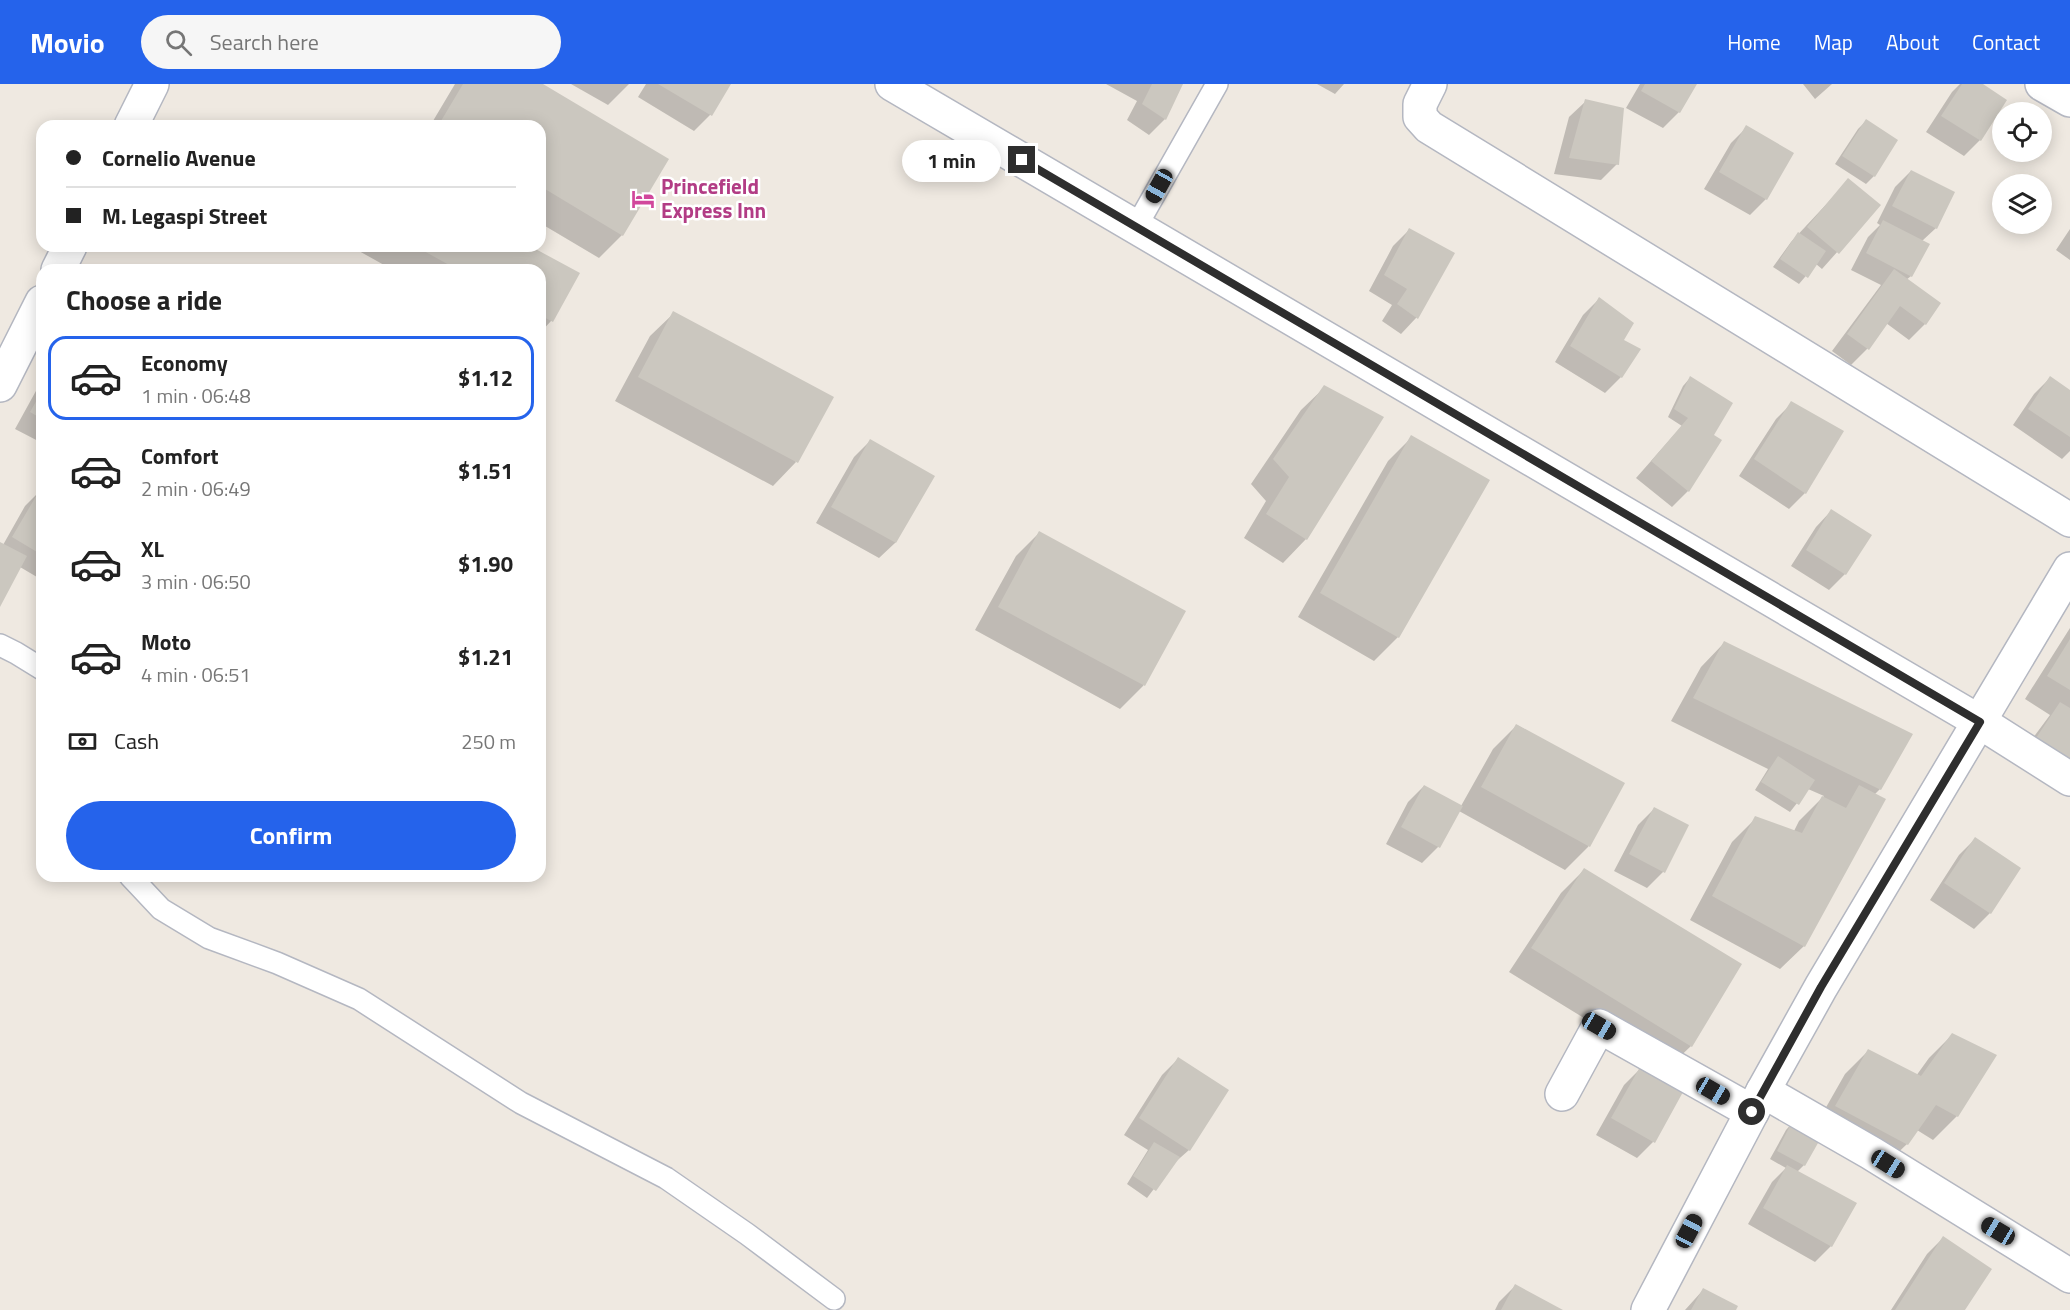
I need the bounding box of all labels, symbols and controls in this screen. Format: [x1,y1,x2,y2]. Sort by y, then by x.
search box [141,15,561,69]
text: Movio [30,21,105,64]
text: Search here [210,25,319,59]
icon: search [162,26,195,59]
text: Home [1727,26,1781,58]
text: Map [1814,26,1853,58]
text: About [1886,26,1939,58]
text: Contact [1972,26,2040,58]
map controls [1992,102,2052,234]
button: locate [1992,102,2052,162]
callout: 1 min [902,139,1001,181]
text: Cornelio Avenue [102,141,256,175]
text: 1 min [927,145,976,176]
route end [1008,146,1035,173]
car [1142,166,1176,206]
place label: Princefield Express Inn [661,170,766,226]
button: layers [1992,174,2052,234]
hotel icon: Princefield Express Inn [630,186,656,212]
text: M. Legaspi Street [102,199,267,233]
text: Choose a ride [66,279,222,320]
text: Economy [141,346,228,380]
icon: car [69,351,123,405]
text: $1.12 [458,361,513,395]
text: 1 min · 06:48 [141,380,251,411]
text: Comfort [141,439,219,473]
icon: car [69,444,123,498]
text: $1.51 [458,454,513,488]
text: 2 min · 06:49 [141,473,251,504]
text: XL [141,532,164,566]
icon: car [69,537,123,591]
text: $1.90 [458,547,513,581]
text: 3 min · 06:50 [141,566,251,597]
text: Moto [141,625,191,659]
icon: car [69,630,123,684]
text: $1.21 [458,640,513,674]
text: 4 min · 06:51 [141,659,251,690]
text: Cash [114,724,159,758]
icon: cash [66,725,99,758]
text: 250 m [461,726,516,757]
button: Confirm [66,801,516,870]
car [1579,1009,1619,1043]
car [1693,1074,1733,1108]
route start [1738,1098,1765,1125]
car [1868,1147,1908,1181]
car [1673,1211,1705,1251]
car [1978,1214,2018,1248]

